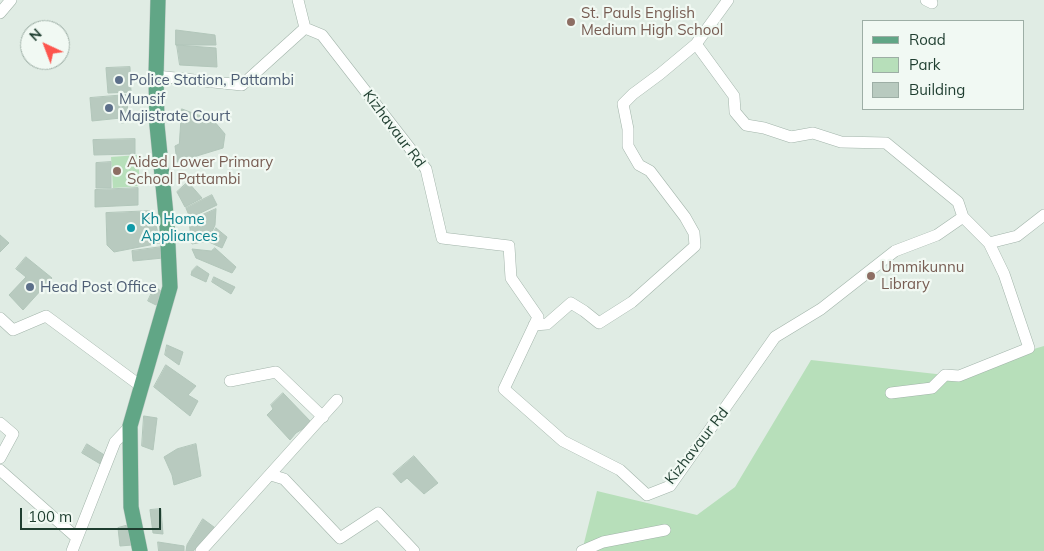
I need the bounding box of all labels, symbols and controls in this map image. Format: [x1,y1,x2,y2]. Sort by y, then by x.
place label: St. Pauls English Medium High School [581,4,723,39]
marker: St. Pauls English Medium High School [565,16,577,28]
north arrow [20,20,70,70]
legend [862,20,1024,110]
text: N [25,25,45,45]
text: Road [909,30,946,49]
text: Park [909,55,941,74]
place label: Police Station, Pattambi [129,71,294,89]
marker: Police Station, Pattambi [113,74,125,86]
text: Building [909,80,965,99]
street label: Kizhavaur Rd [359,87,429,171]
place label: Munsif Majistrate Court [119,90,230,125]
marker: Munsif Majistrate Court [103,102,115,114]
place label: Aided Lower Primary School Pattambi [127,153,273,188]
marker: Aided Lower Primary School Pattambi [111,165,123,177]
place label: Kh Home Appliances [141,210,218,245]
marker: Kh Home Appliances [125,222,137,234]
place label: Ummikunnu Library [881,258,964,293]
marker: Ummikunnu Library [865,270,877,282]
place label: Head Post Office [40,278,157,296]
marker: Head Post Office [24,281,36,293]
street label: Kizhavaur Rd [661,404,733,488]
scale bar [22,498,164,530]
text: 100 m [28,507,72,526]

